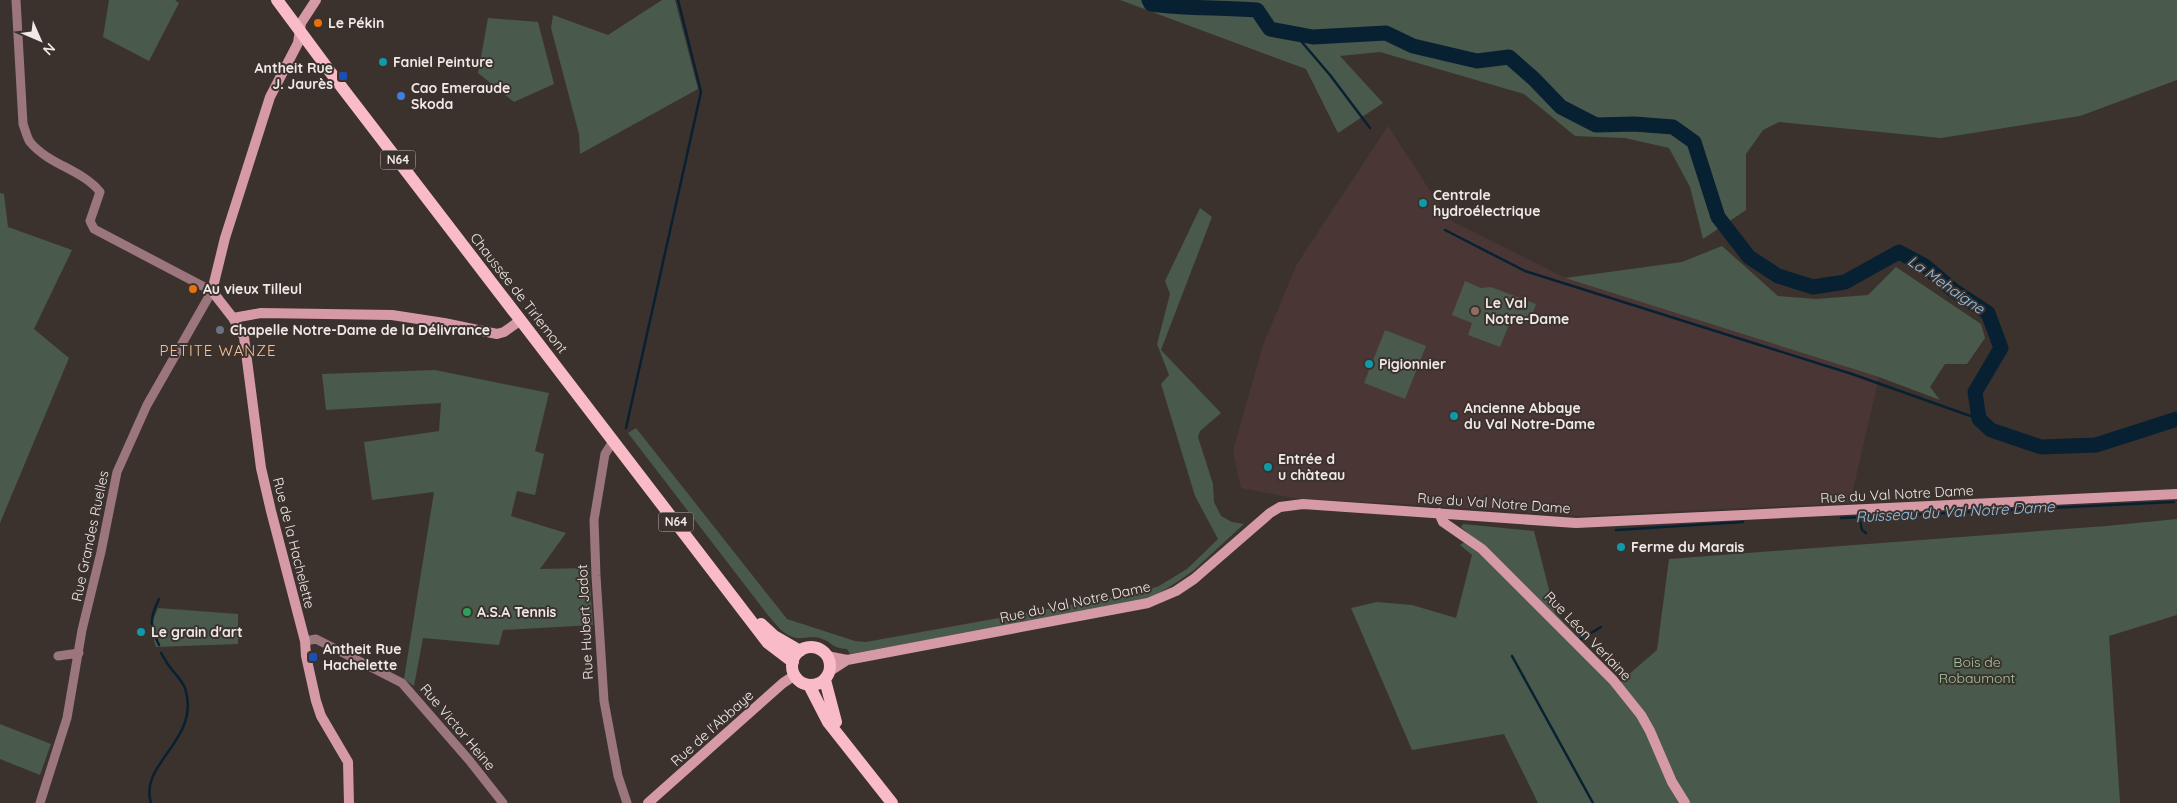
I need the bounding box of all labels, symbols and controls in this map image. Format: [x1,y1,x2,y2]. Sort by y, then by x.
place label: Le Pékin [328,14,384,32]
north arrow [15,15,65,65]
marker: Le Pékin [312,17,324,29]
text: N [39,39,59,59]
place label: Faniel Peinture [393,53,493,71]
marker: Faniel Peinture [377,56,389,68]
place label: Antheit Rue J. Jaurès [255,59,333,93]
marker: Antheit Rue J. Jaurès [337,70,349,82]
place label: Cao Emeraude Skoda [411,79,510,113]
marker: Cao Emeraude Skoda [395,90,407,102]
road number: N64 [380,150,416,170]
place label: Centrale hydroélectrique [1433,186,1540,220]
marker: Centrale hydroélectrique [1417,197,1429,209]
street label: Chaussée de Tirlemont [466,229,572,357]
water label: La Mehaigne [1904,251,1989,318]
place label: Au vieux Tilleul [203,280,302,298]
marker: Au vieux Tilleul [187,283,199,295]
place label: Le Val Notre-Dame [1485,294,1569,328]
marker: Le Val Notre-Dame [1469,305,1481,317]
place label: Chapelle Notre-Dame de la Délivrance [230,321,490,339]
marker: Chapelle Notre-Dame de la Délivrance [214,324,226,336]
district label: PETITE WANZE [160,341,276,360]
place label: Pigionnier [1379,355,1446,373]
marker: Pigionnier [1363,358,1375,370]
place label: Ancienne Abbaye du Val Notre-Dame [1464,399,1595,433]
marker: Ancienne Abbaye du Val Notre-Dame [1448,410,1460,422]
place label: Entrée d u chàteau [1278,450,1345,484]
marker: Entrée d u chàteau [1262,461,1274,473]
street label: Rue Grandes Ruelles [67,469,113,603]
street label: Rue de la Hachelette [269,475,319,611]
street label: Rue du Val Notre Dame [1820,481,1974,507]
street label: Rue du Val Notre Dame [1417,489,1571,517]
water label: Ruisseau du Val Notre Dame [1855,497,2056,526]
road number: N64 [658,512,694,532]
place label: Ferme du Marais [1631,538,1744,556]
marker: Ferme du Marais [1615,541,1627,553]
street label: Rue Hubert Jadot [573,564,597,680]
street label: Rue du Val Notre Dame [998,577,1152,627]
street label: Rue Léon Verlaine [1541,587,1635,685]
place label: A.S.A Tennis [477,603,556,621]
marker: A.S.A Tennis [461,606,473,618]
place label: Le grain d'art [151,623,243,641]
marker: Le grain d'art [135,626,147,638]
place label: Antheit Rue Hachelette [323,640,401,674]
marker: Antheit Rue Hachelette [307,651,319,663]
park label: Bois de Robaumont [1939,653,2016,687]
street label: Rue Victor Heine [416,680,500,774]
street label: Rue de l'Abbaye [667,686,757,770]

